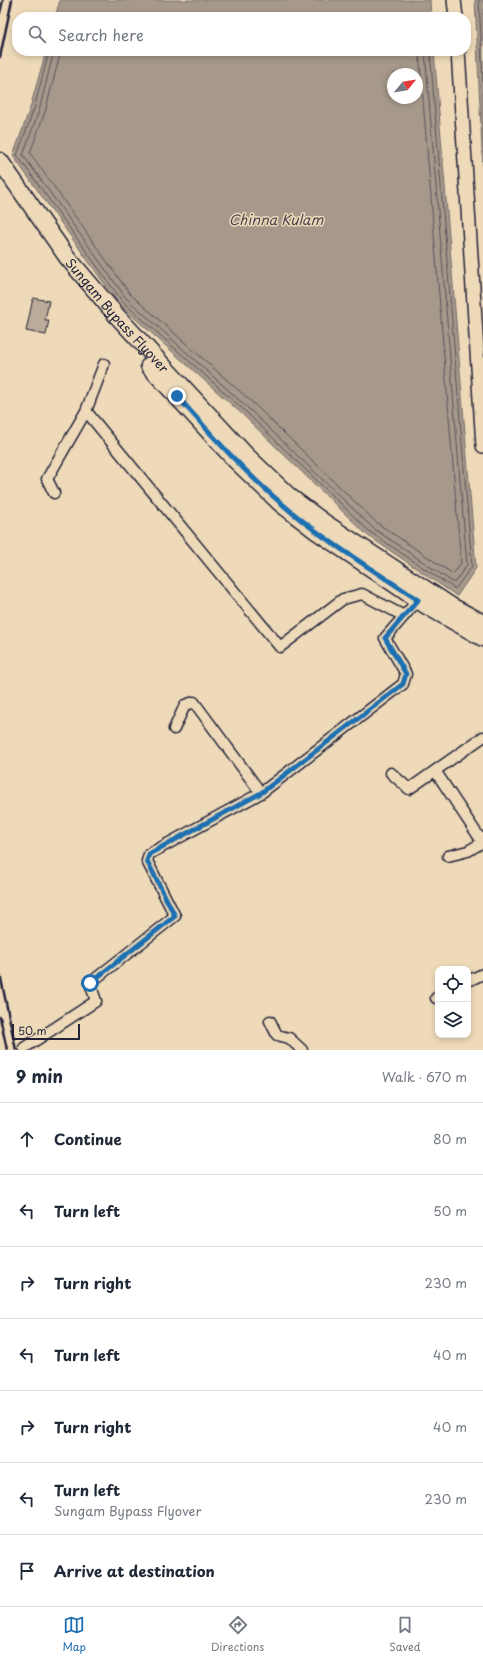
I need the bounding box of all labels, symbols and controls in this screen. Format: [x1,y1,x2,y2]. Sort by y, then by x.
search box [12,12,471,56]
icon: search [26,23,48,45]
text: Search here [58,23,144,46]
north arrow [387,68,423,104]
water label: Chinna Kulam [229,209,324,230]
street label: Sungam Bypass Flyover [62,253,174,376]
route end [168,387,186,405]
map controls [435,966,471,1038]
button: locate [435,966,471,1002]
route start [81,974,99,992]
button: layers [435,1002,471,1038]
scale bar [12,1022,80,1041]
text: 50 m [18,1022,47,1039]
text: 9 min [16,1063,63,1089]
text: Walk · 670 m [382,1067,467,1086]
text: Continue [54,1127,122,1150]
icon: ahead [16,1128,38,1150]
text: 80 m [433,1129,467,1148]
text: Turn left [54,1199,120,1222]
icon: left [16,1200,38,1222]
text: 50 m [433,1201,467,1220]
text: Turn right [54,1271,131,1294]
icon: right [16,1272,38,1294]
text: 230 m [425,1273,467,1292]
text: Turn left [54,1343,120,1366]
icon: left [16,1344,38,1366]
text: 40 m [433,1345,467,1364]
text: Turn right [54,1415,131,1438]
icon: right [16,1416,38,1438]
text: 40 m [433,1417,467,1436]
text: Turn left [54,1478,120,1501]
icon: left [16,1488,38,1510]
text: 230 m [425,1489,467,1508]
text: Sungam Bypass Flyover [54,1501,201,1520]
text: Arrive at destination [54,1559,215,1582]
icon: arrive [16,1560,38,1582]
tab: Map [62,1614,86,1655]
tab: Directions [211,1614,264,1655]
tab: Saved [389,1614,421,1655]

